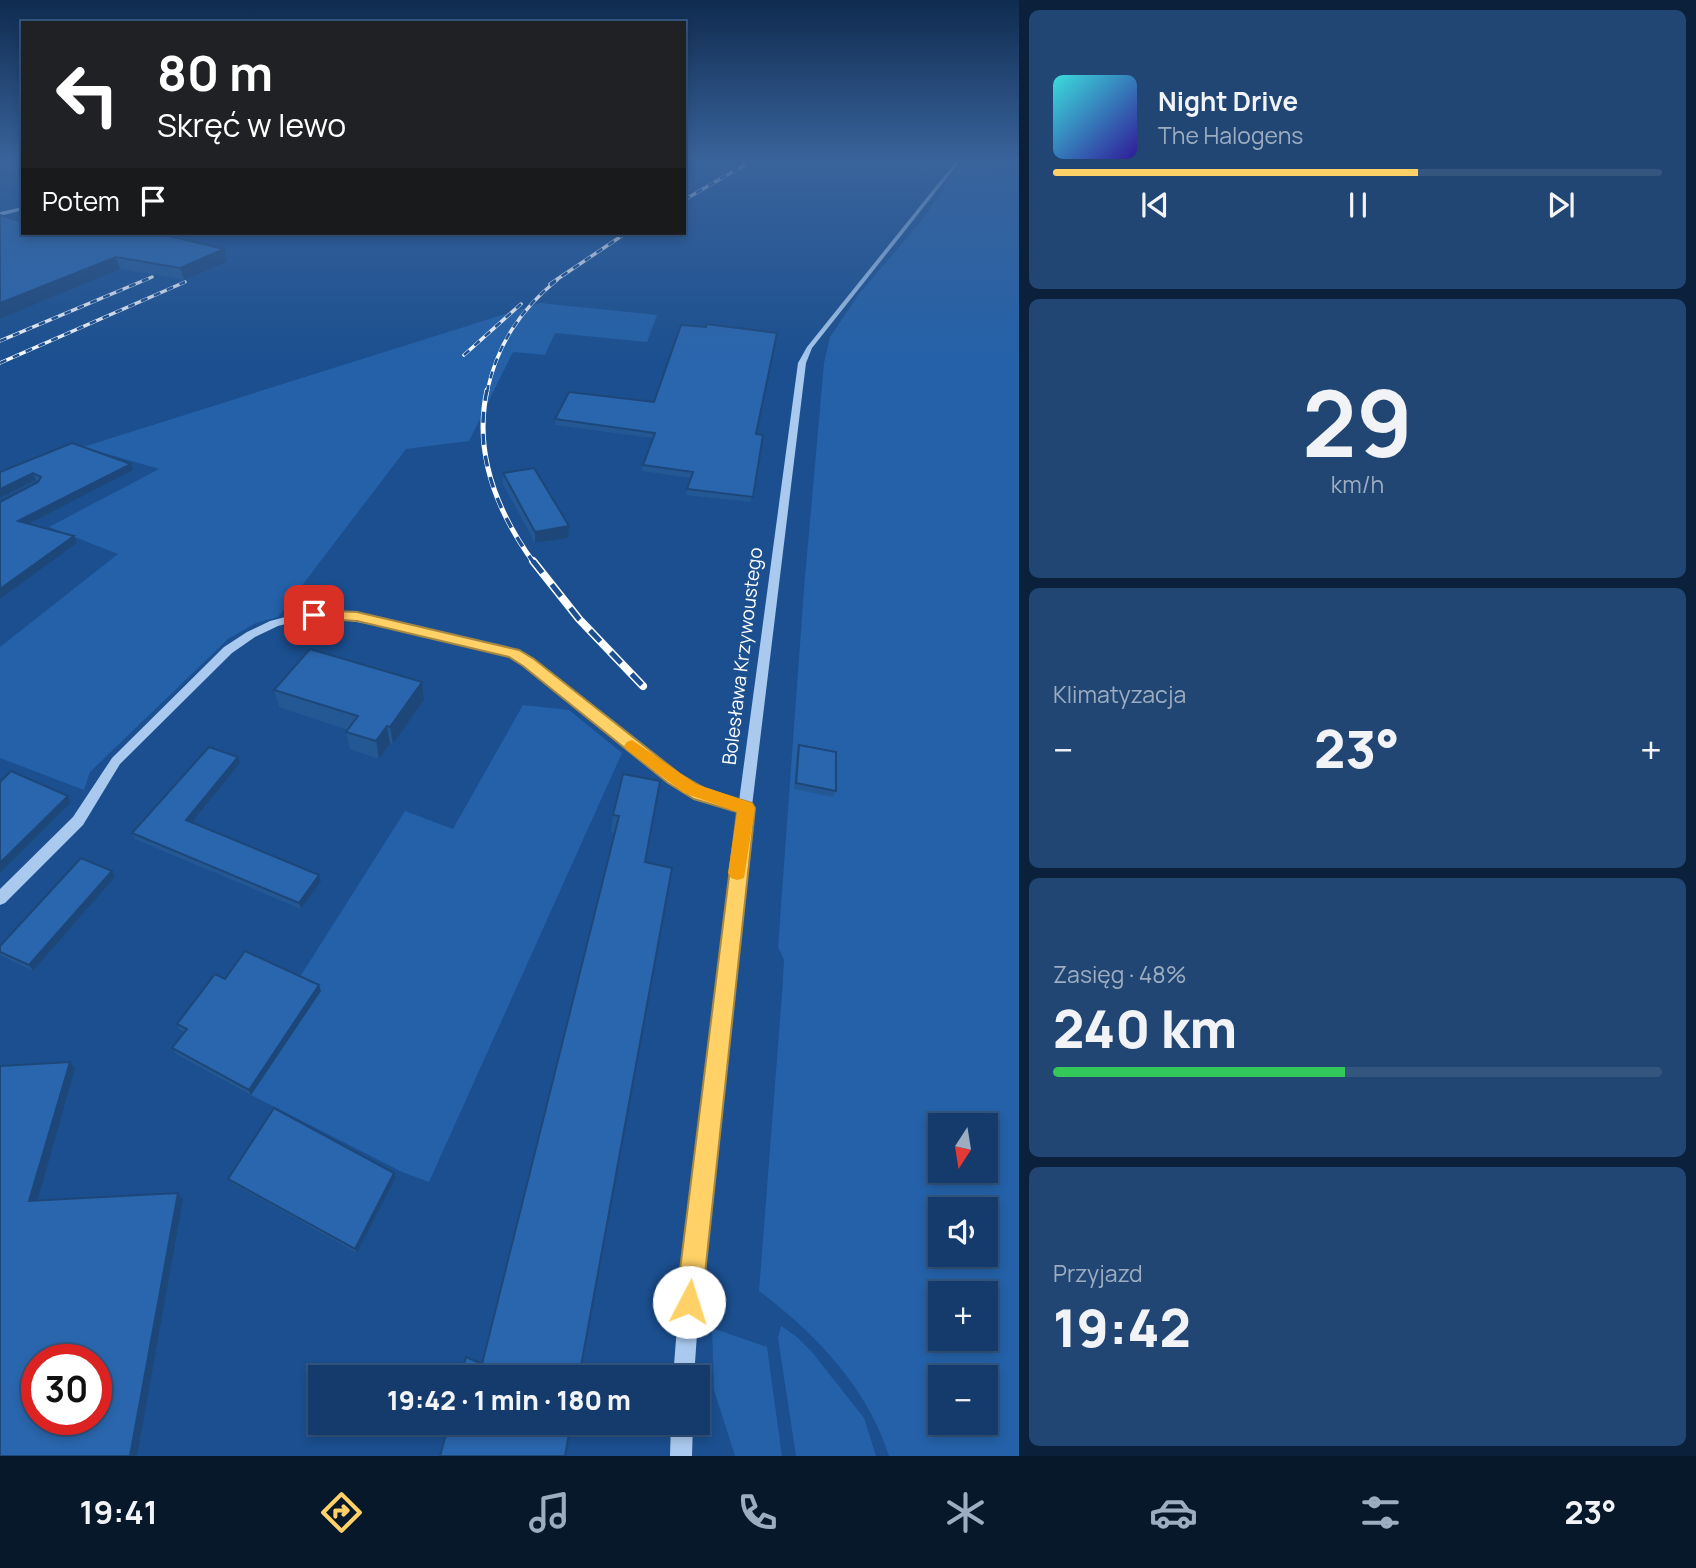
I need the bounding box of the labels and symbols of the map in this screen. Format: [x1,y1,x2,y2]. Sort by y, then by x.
street label: Bolesława Krzywoustego [716,546,768,766]
pin [284,585,344,645]
north arrow [928,1113,998,1183]
position arrow [652,1265,726,1339]
speed limit sign: 30 [21,1344,112,1435]

